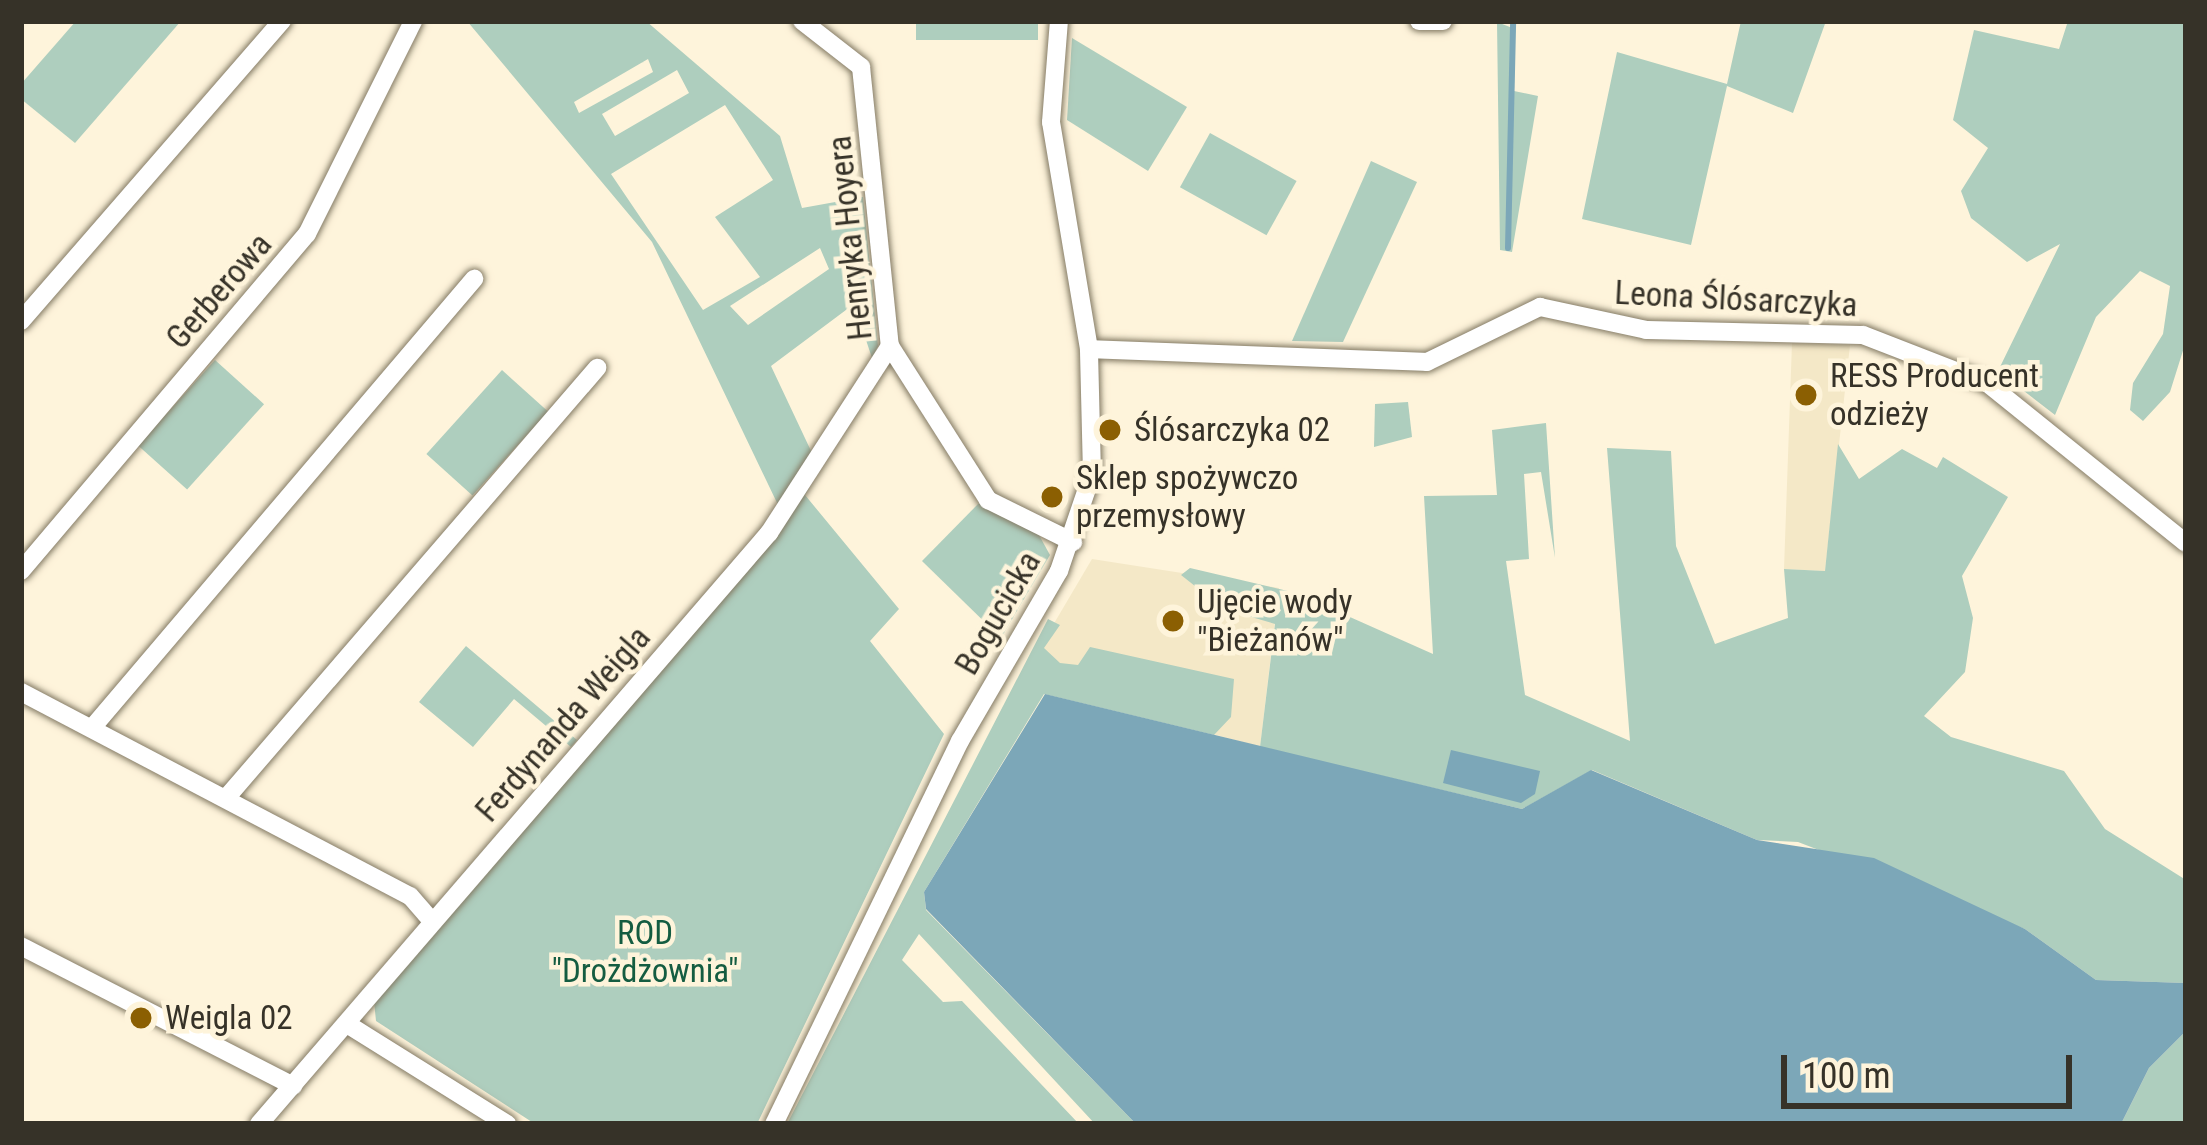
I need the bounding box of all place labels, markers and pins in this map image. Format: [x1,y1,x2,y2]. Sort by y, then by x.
place label: RESS Producent odzieży [1830,356,2039,434]
marker: RESS Producent odzieży [1793,382,1819,408]
place label: Ślósarczyka 02 [1134,410,1330,450]
marker: Ślósarczyka 02 [1097,417,1123,443]
place label: Sklep spożywczo przemysłowy [1076,458,1298,536]
marker: Sklep spożywczo przemysłowy [1039,484,1065,510]
place label: Ujęcie wody "Bieżanów" [1197,582,1352,660]
marker: Ujęcie wody "Bieżanów" [1160,608,1186,634]
place label: Weigla 02 [165,998,292,1038]
marker: Weigla 02 [128,1005,154,1031]

